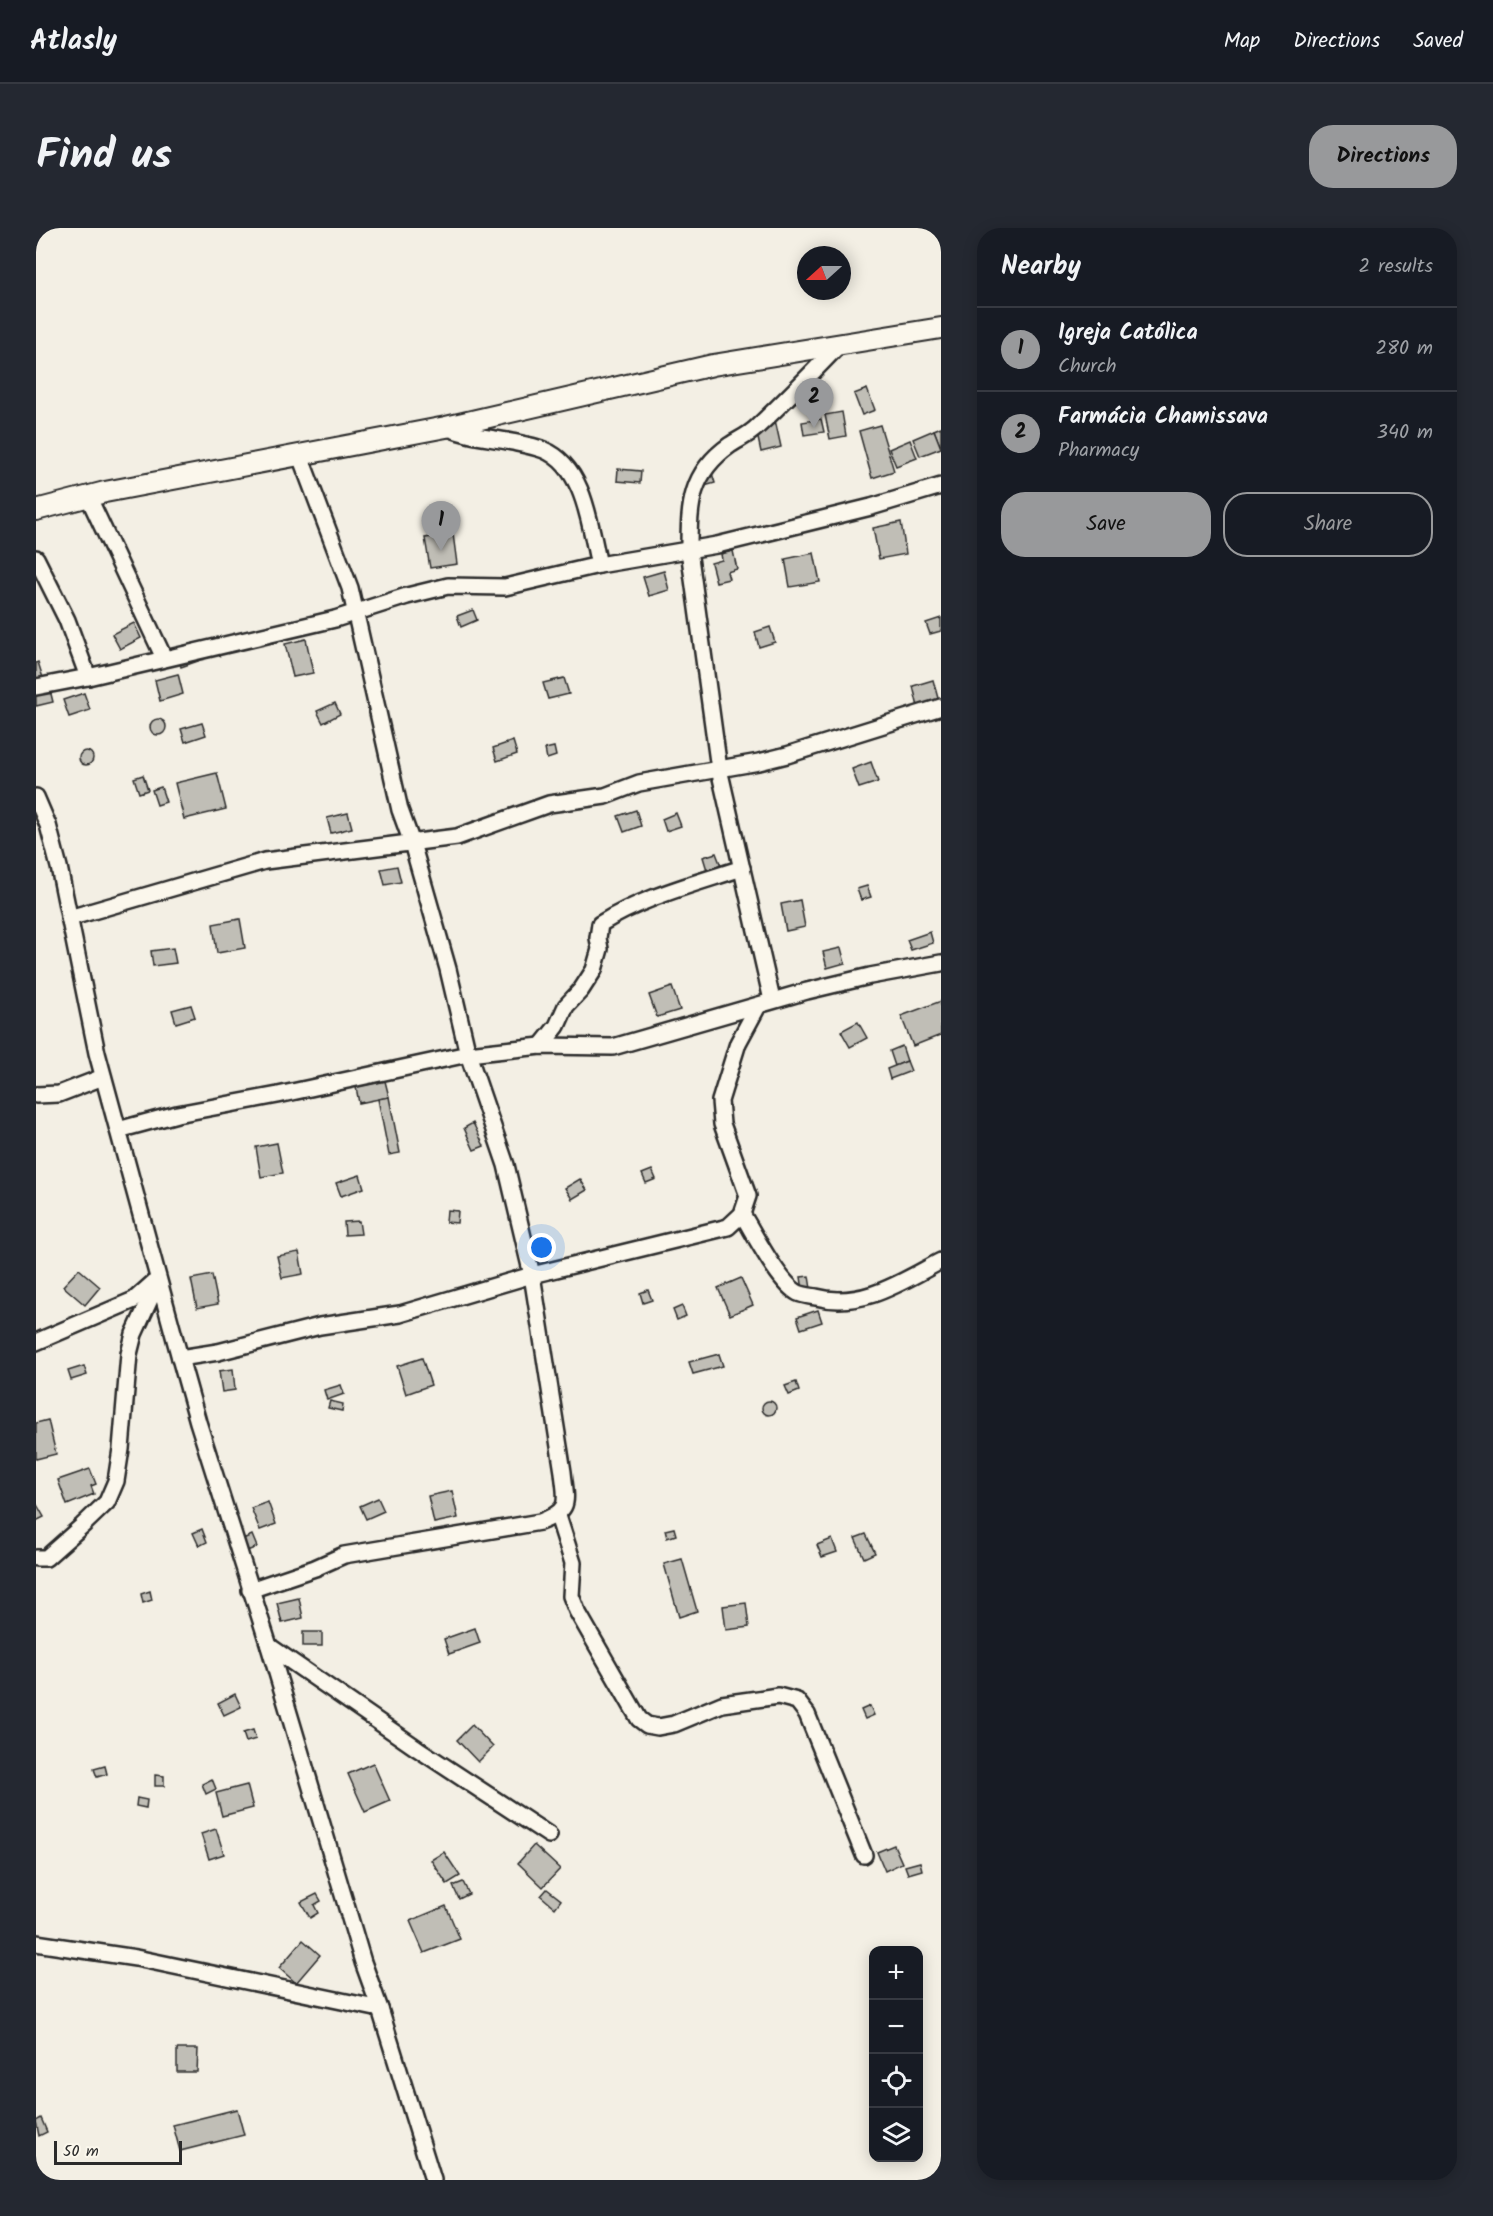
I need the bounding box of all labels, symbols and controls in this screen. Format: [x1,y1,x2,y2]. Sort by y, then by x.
text: Atlasly [30,19,117,64]
text: Map [1224,25,1260,58]
text: Directions [1293,25,1380,58]
text: Saved [1413,25,1463,58]
text: Find us [36,123,172,190]
button: Directions [1309,125,1457,188]
north arrow [797,246,851,300]
text: Nearby [1001,246,1081,288]
text: 2 results [1358,251,1433,283]
text: Igreja Católica [1058,316,1198,351]
text: 1 [1017,333,1024,365]
text: 280 m [1375,333,1433,365]
text: Church [1058,351,1117,383]
pin: 2 [794,378,834,428]
text: Farmácia Chamissava [1058,400,1268,435]
text: 2 [1015,417,1026,449]
text: 340 m [1377,417,1433,449]
text: Pharmacy [1058,435,1139,467]
button: Save [1001,492,1211,557]
button: Share [1223,492,1433,557]
pin: 1 [422,502,460,551]
your location [527,1233,556,1262]
map controls [869,1946,923,2162]
button: + [869,1946,923,2000]
button: − [869,2000,923,2054]
button: locate [869,2054,923,2108]
button: layers [869,2108,923,2162]
scale bar [54,2138,182,2166]
text: 50 m [63,2139,99,2164]

